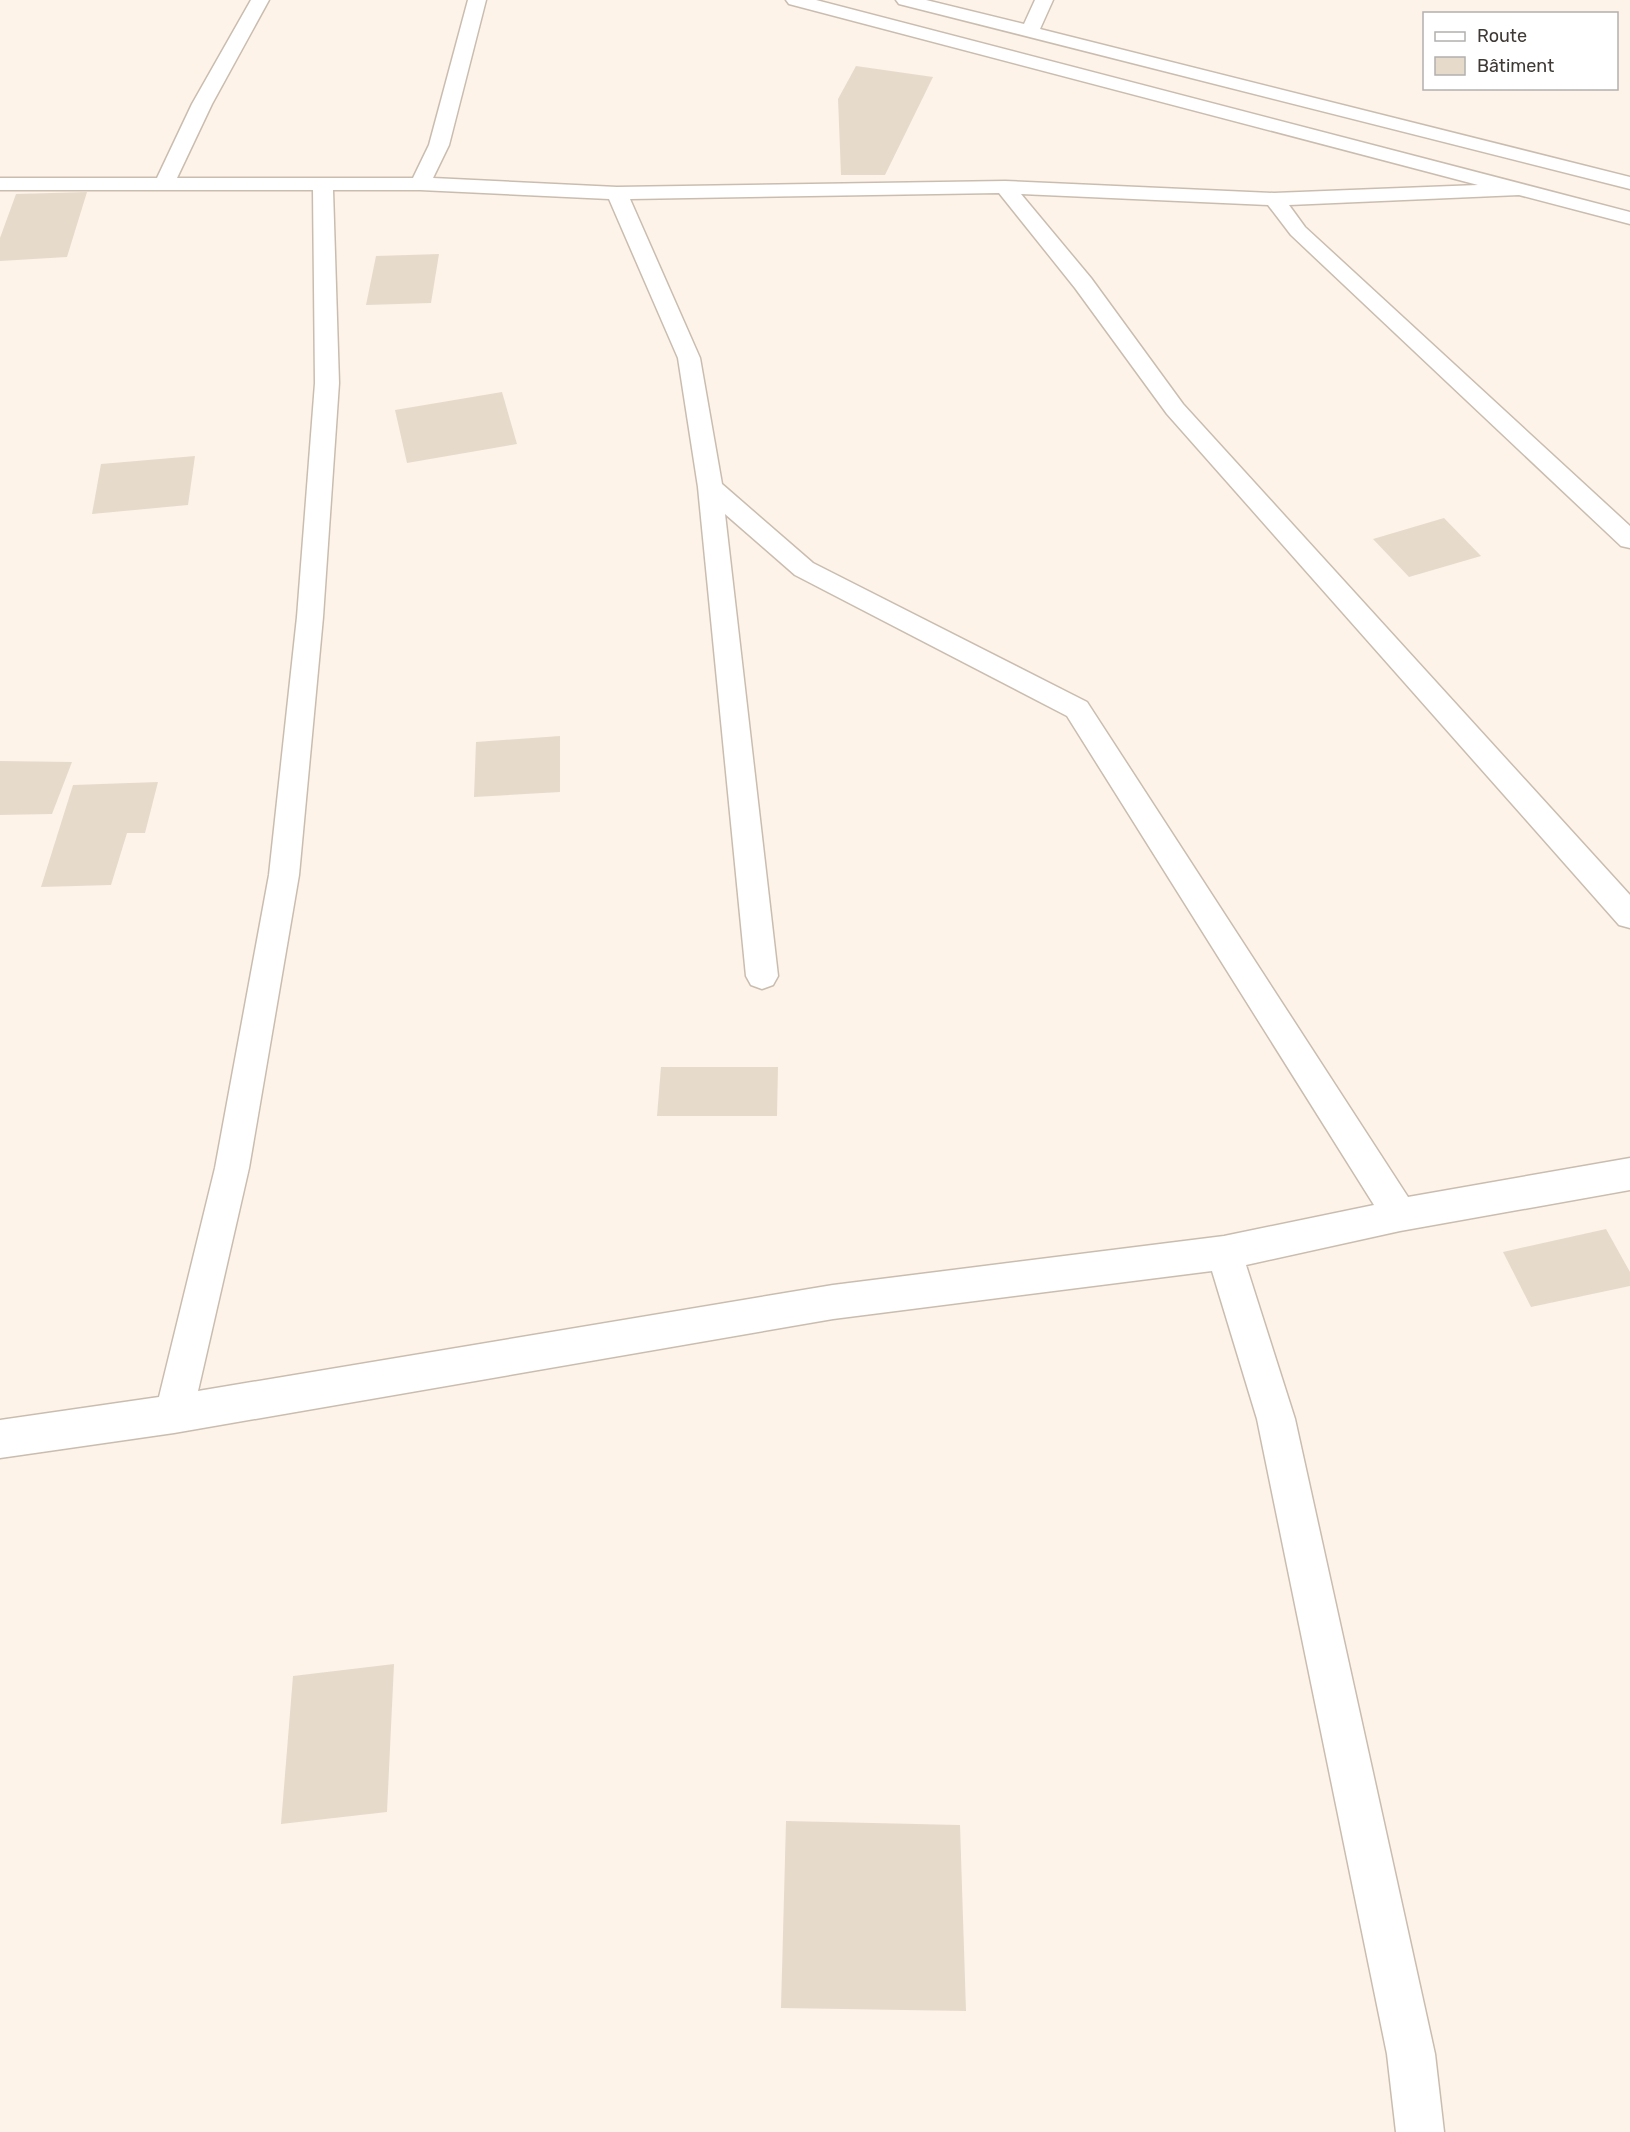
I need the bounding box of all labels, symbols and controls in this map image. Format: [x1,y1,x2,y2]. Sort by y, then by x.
legend [1423,12,1618,90]
text: Route [1477,25,1527,47]
text: Bâtiment [1477,55,1554,77]

